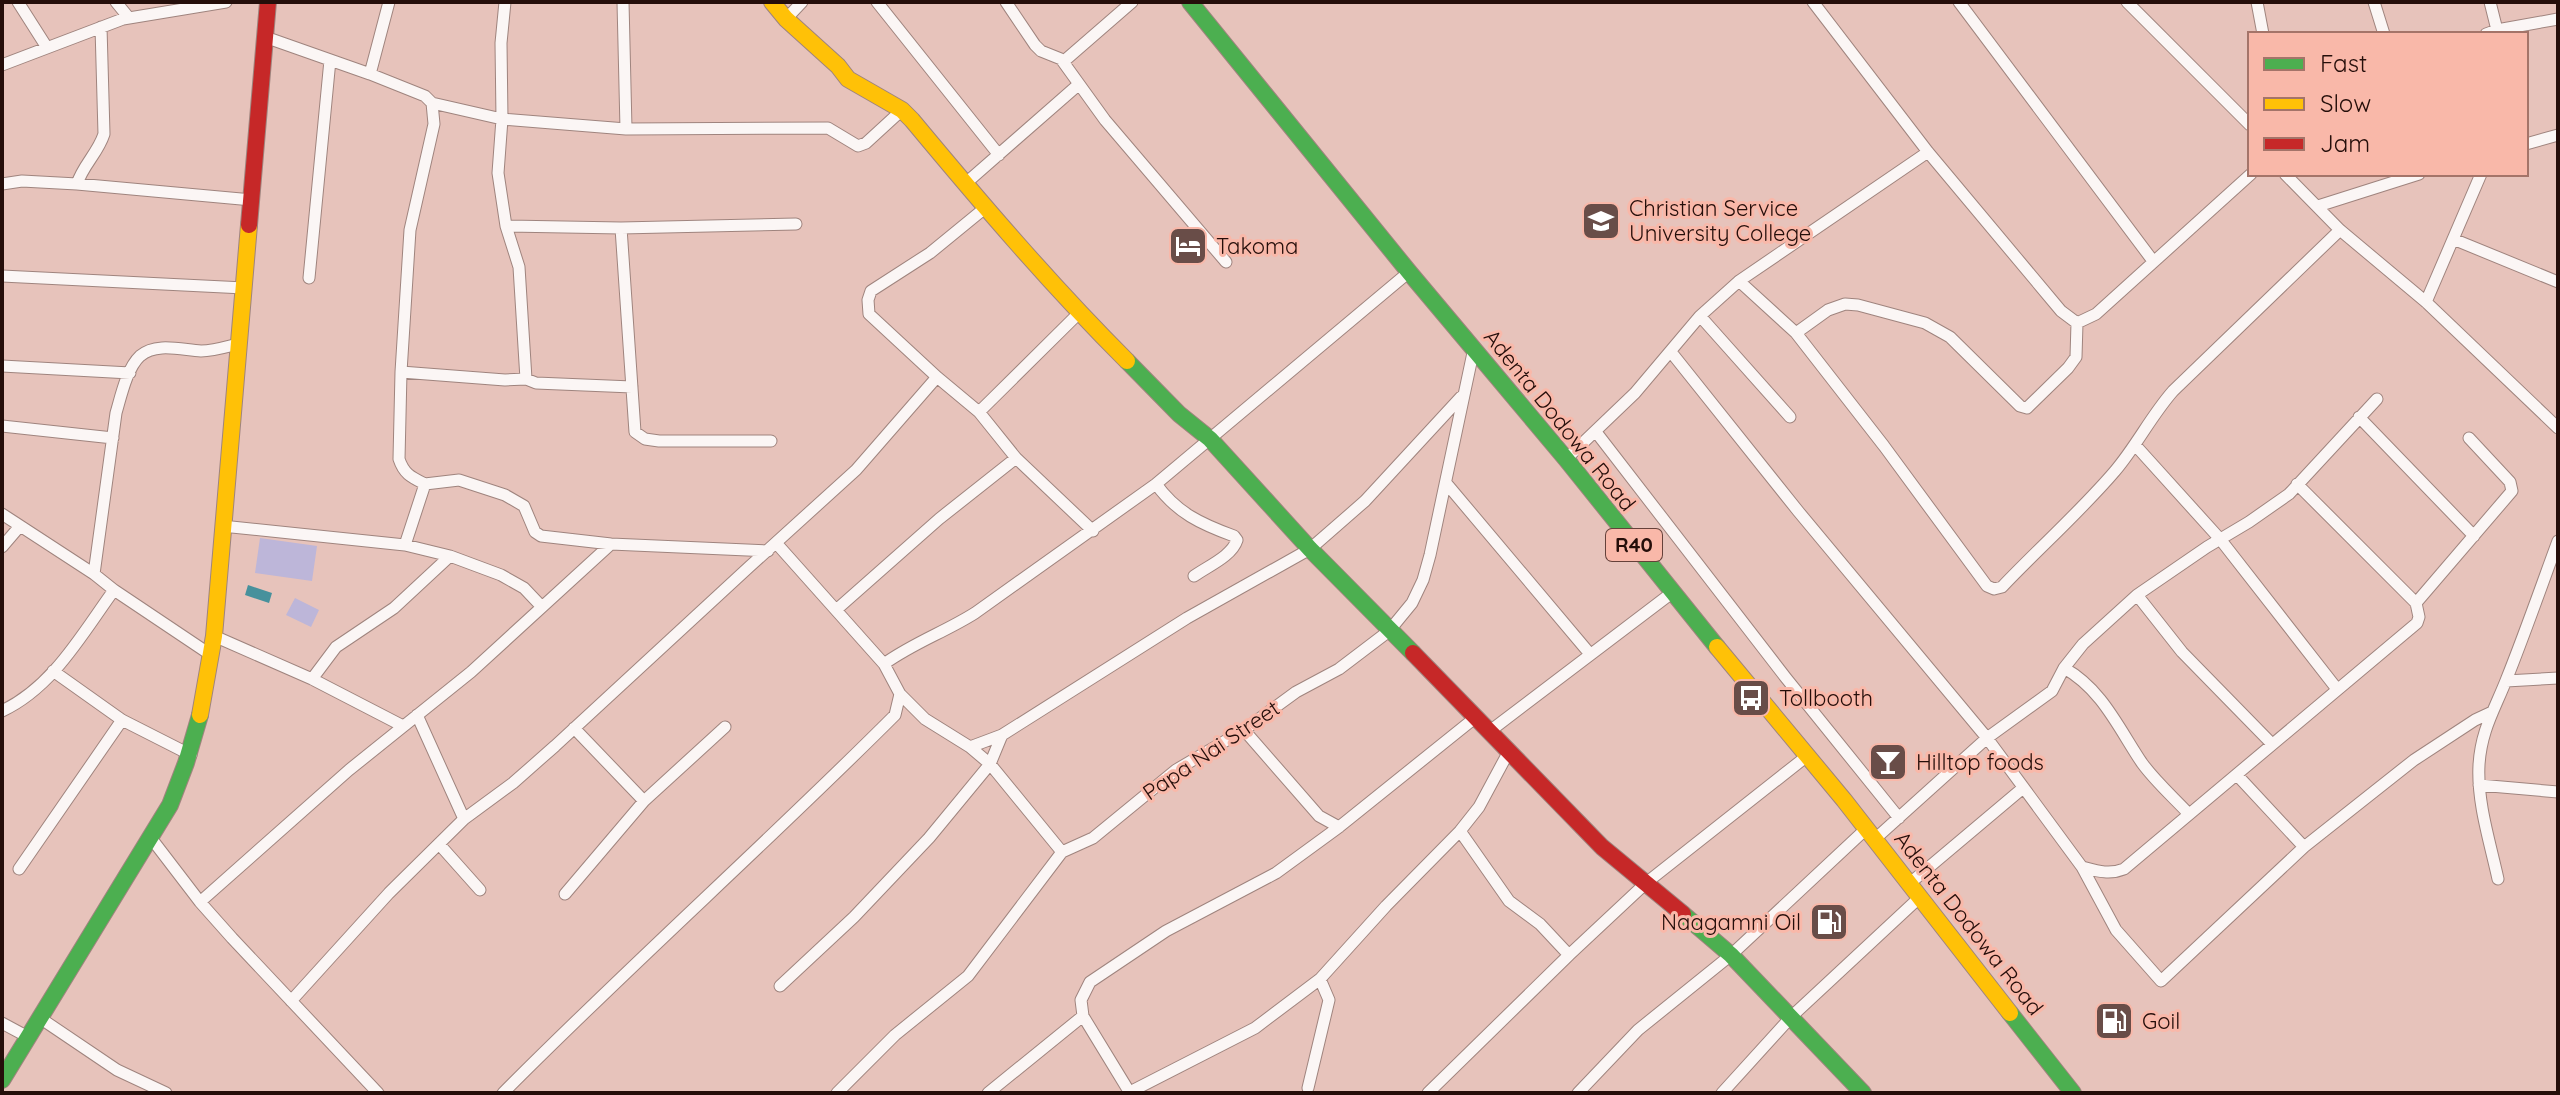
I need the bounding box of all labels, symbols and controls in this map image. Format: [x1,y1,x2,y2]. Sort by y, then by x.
legend [2248,32,2528,176]
text: Fast [2320,48,2367,78]
text: Slow [2320,88,2371,118]
text: Jam [2320,128,2370,158]
place label: Christian Service University College [1629,194,1811,247]
school or university icon: Christian Service University College [1580,200,1622,242]
hotel icon: Takoma [1167,225,1209,267]
place label: Takoma [1216,232,1298,260]
street label: Adenta Dodowa Road [1478,323,1642,517]
road number: R40 [1606,529,1662,561]
bus stop icon: Tollbooth [1730,677,1772,719]
place label: Tollbooth [1779,684,1873,712]
street label: Papa Nai Street [1137,694,1285,806]
bar icon: Hilltop foods [1867,741,1909,783]
place label: Hilltop foods [1916,748,2044,776]
street label: Adenta Dodowa Road [1888,825,2050,1021]
fuel station icon: Naagamni Oil [1808,901,1850,943]
place label: Naagamni Oil [1661,908,1801,936]
fuel station icon: Goil [2093,1000,2135,1042]
place label: Goil [2142,1007,2180,1035]

